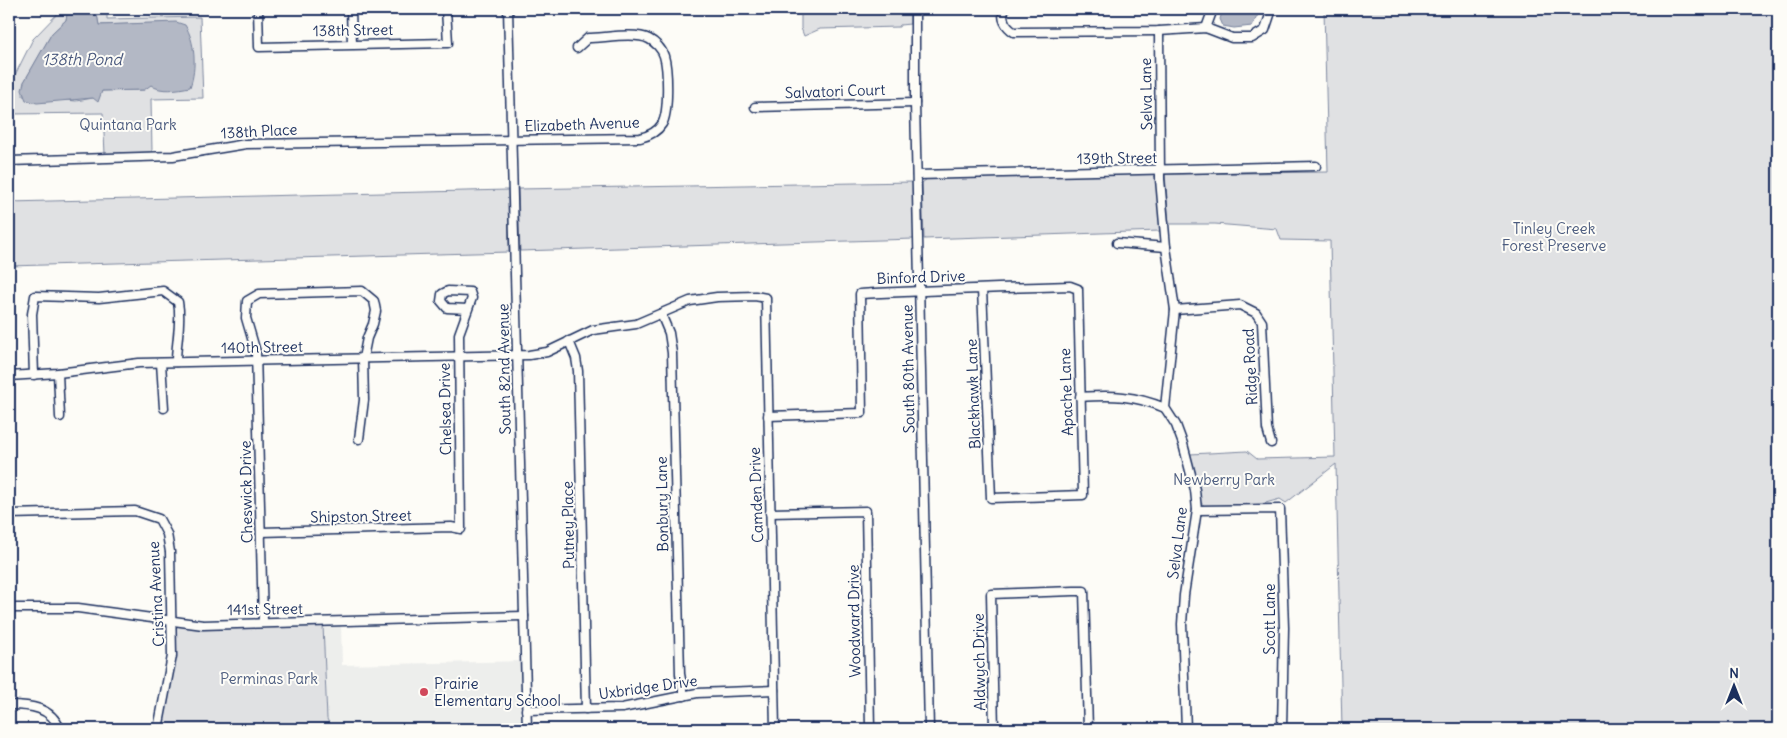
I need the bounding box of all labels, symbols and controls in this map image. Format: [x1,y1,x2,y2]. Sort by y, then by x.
street label: 138th Street [313,20,393,40]
water label: 138th Pond [42,49,125,69]
street label: Selva Lane [1136,58,1156,130]
street label: Salvatori Court [784,80,886,102]
street label: Elizabeth Avenue [524,112,640,136]
park label: Quintana Park [79,115,177,134]
street label: 138th Place [220,120,298,142]
street label: 139th Street [1077,148,1157,168]
park label: Tinley Creek Forest Preserve [1502,219,1606,255]
street label: Binford Drive [876,266,966,288]
street label: South 82nd Avenue [493,303,515,435]
street label: South 80th Avenue [897,304,919,434]
street label: Ridge Road [1238,328,1261,406]
street label: 140th Street [221,337,303,357]
street label: Blackhawk Lane [962,338,984,450]
street label: Apache Lane [1055,348,1077,436]
street label: Chelsea Drive [435,363,455,455]
street label: Cheswick Drive [236,440,256,544]
street label: Camden Drive [745,447,767,543]
street label: Bonbury Lane [652,456,672,552]
park label: Newberry Park [1173,470,1275,489]
street label: Putney Place [558,481,578,569]
street label: Shipston Street [310,506,412,526]
street label: Selva Lane [1163,506,1191,580]
street label: Cristina Avenue [144,541,168,647]
street label: Woodward Drive [844,564,864,678]
street label: Scott Lane [1260,583,1279,655]
street label: 141st Street [227,599,303,619]
street label: Aldwych Drive [969,613,989,711]
north arrow [1710,660,1760,710]
text: N [1729,664,1739,682]
park label: Perminas Park [220,669,318,688]
street label: Uxbridge Drive [597,671,699,703]
place label: Prairie Elementary School [434,674,561,710]
marker: Prairie Elementary School [418,686,430,698]

